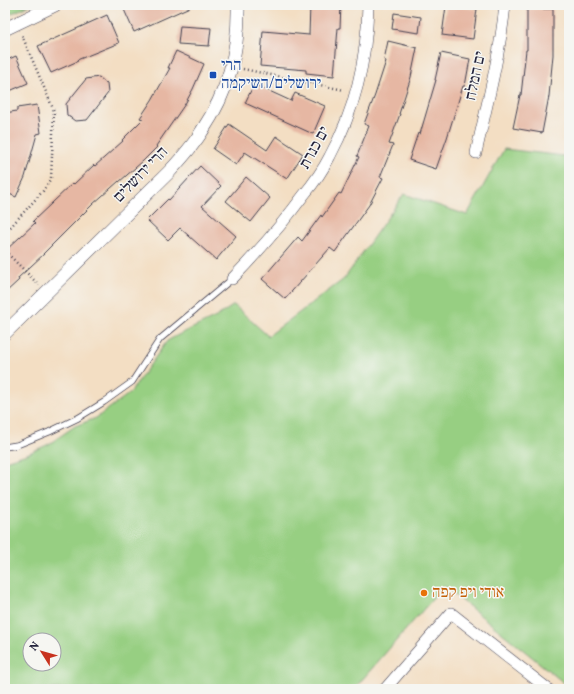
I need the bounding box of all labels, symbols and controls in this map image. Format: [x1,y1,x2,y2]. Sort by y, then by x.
street label: ים המלח [460,49,492,103]
place label: הרי ירושלים/השיקמה [221,55,321,95]
marker: הרי ירושלים/השיקמה [208,70,218,80]
street label: ים כנרת [294,123,336,173]
street label: הרי ירושלים [109,142,173,208]
place label: אודי ויפ קפה [432,582,504,604]
marker: אודי ויפ קפה [419,588,429,598]
north arrow [22,632,62,672]
text: N [27,639,44,655]

